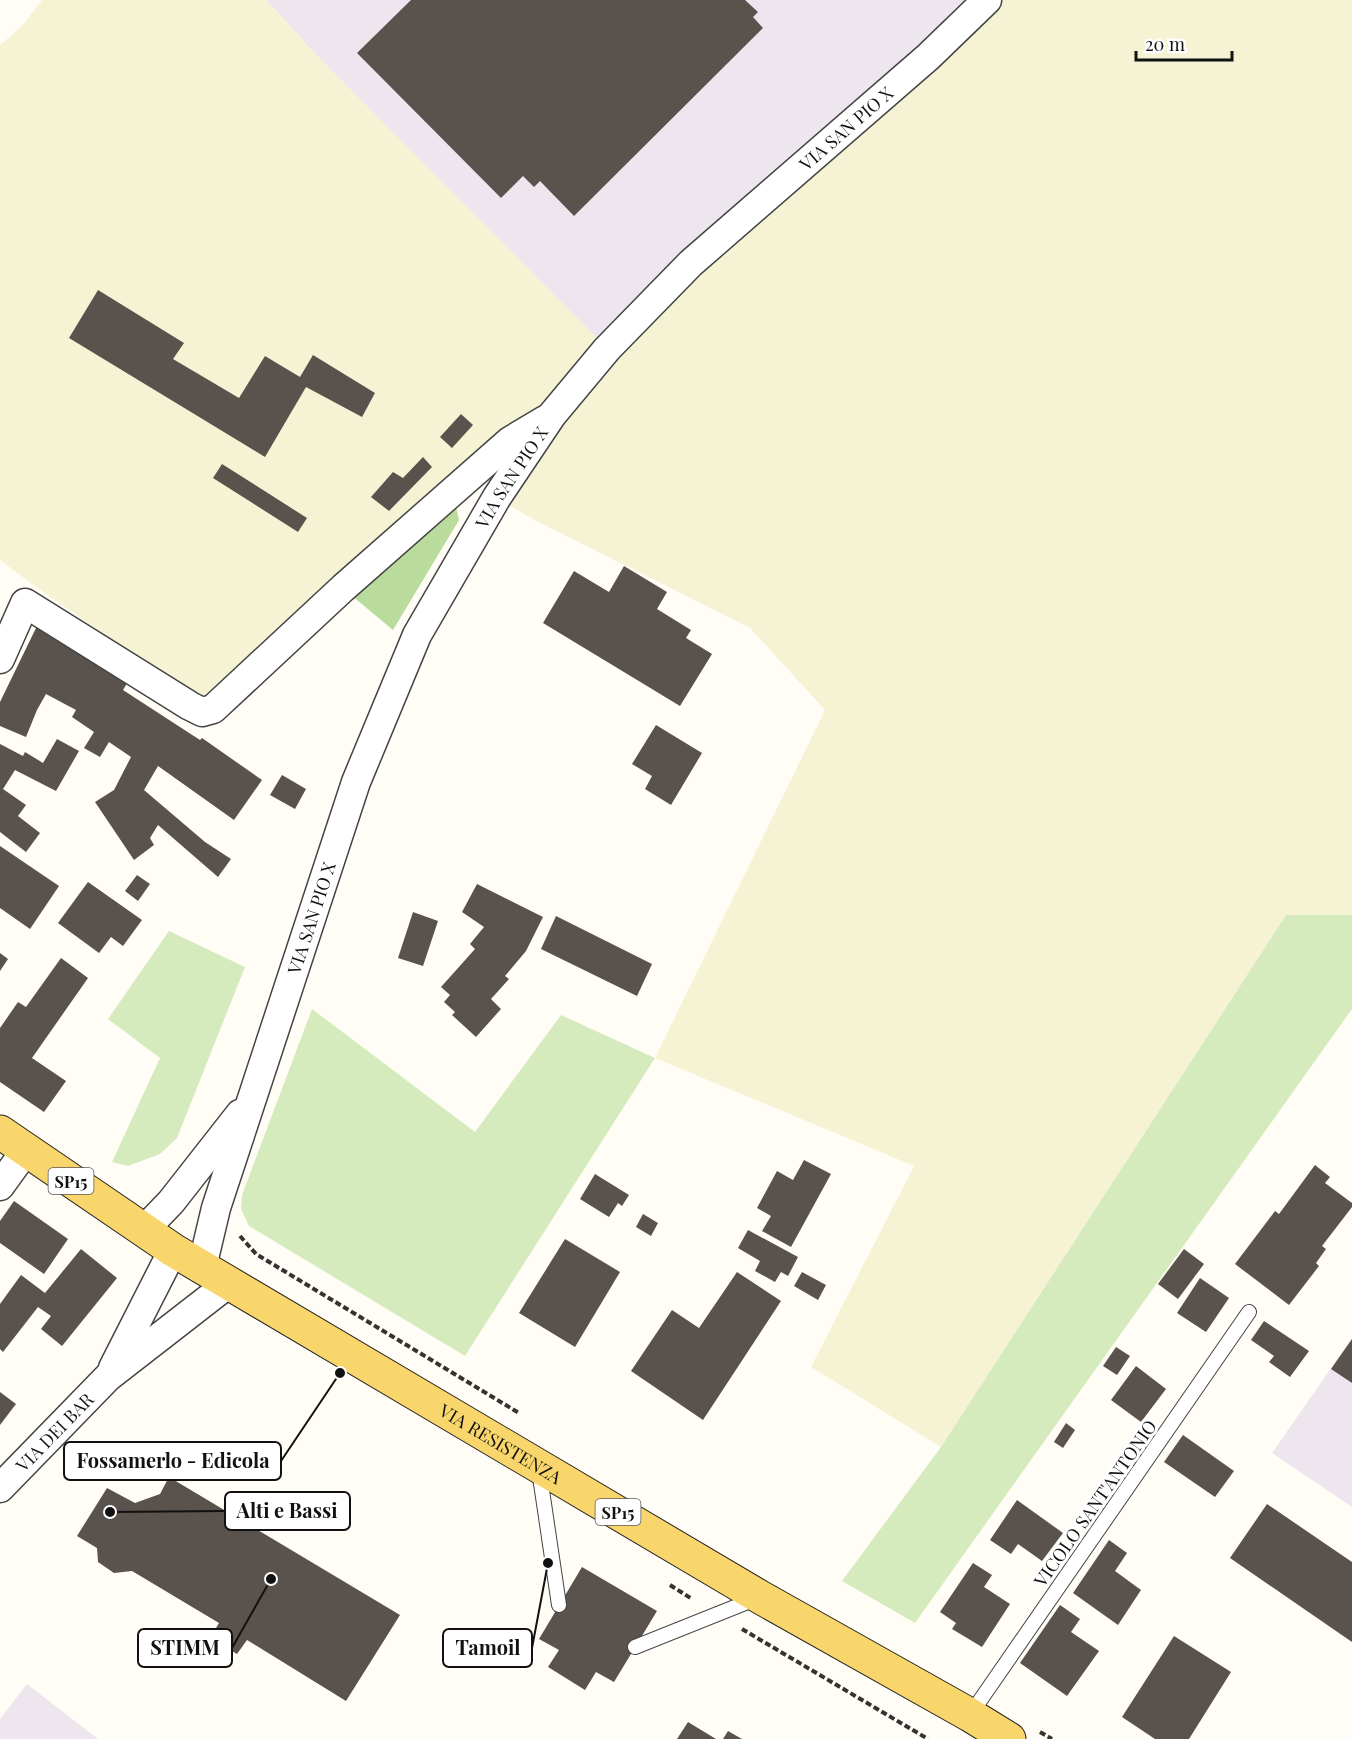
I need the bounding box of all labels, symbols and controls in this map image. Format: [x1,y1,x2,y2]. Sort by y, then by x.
scale bar [1136,24,1232,62]
text: 20 m [1145,32,1185,56]
street label: VIA SAN PIO X [793,81,898,176]
street label: VIA SAN PIO X [469,421,553,533]
street label: VIA SAN PIO X [281,858,341,978]
road number: SP15 [48,1168,94,1194]
street label: VIA DEI BAR [10,1387,99,1478]
street label: VIA RESISTENZA [434,1398,567,1490]
street label: VICOLO SANT'ANTONIO [1028,1415,1162,1592]
callout: Fossamerlo - Edicola [64,1442,281,1480]
text: Fossamerlo - Edicola [76,1446,270,1473]
callout: Alti e Bassi [225,1492,350,1530]
text: Alti e Bassi [236,1496,337,1523]
road number: SP15 [596,1499,640,1525]
callout: STIMM [138,1629,232,1667]
callout: Tamoil [443,1629,532,1667]
text: STIMM [150,1633,220,1660]
text: Tamoil [455,1633,521,1660]

